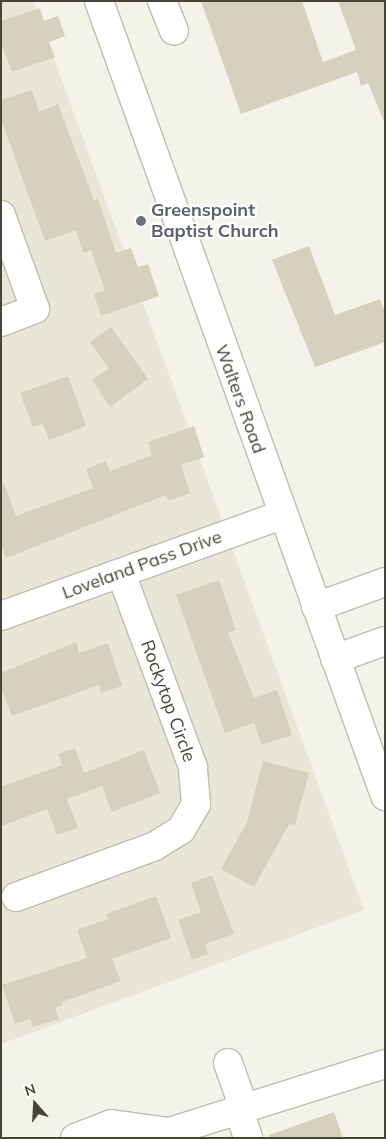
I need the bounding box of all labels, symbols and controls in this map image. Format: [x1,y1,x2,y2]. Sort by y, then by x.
place label: Greenspoint Baptist Church [151,200,279,242]
marker: Greenspoint Baptist Church [135,215,147,227]
street label: Walters Road [210,342,270,456]
street label: Loveland Pass Drive [59,526,225,604]
street label: Rockytop Circle [136,637,200,765]
north arrow [10,1079,60,1129]
text: N [22,1080,38,1100]

